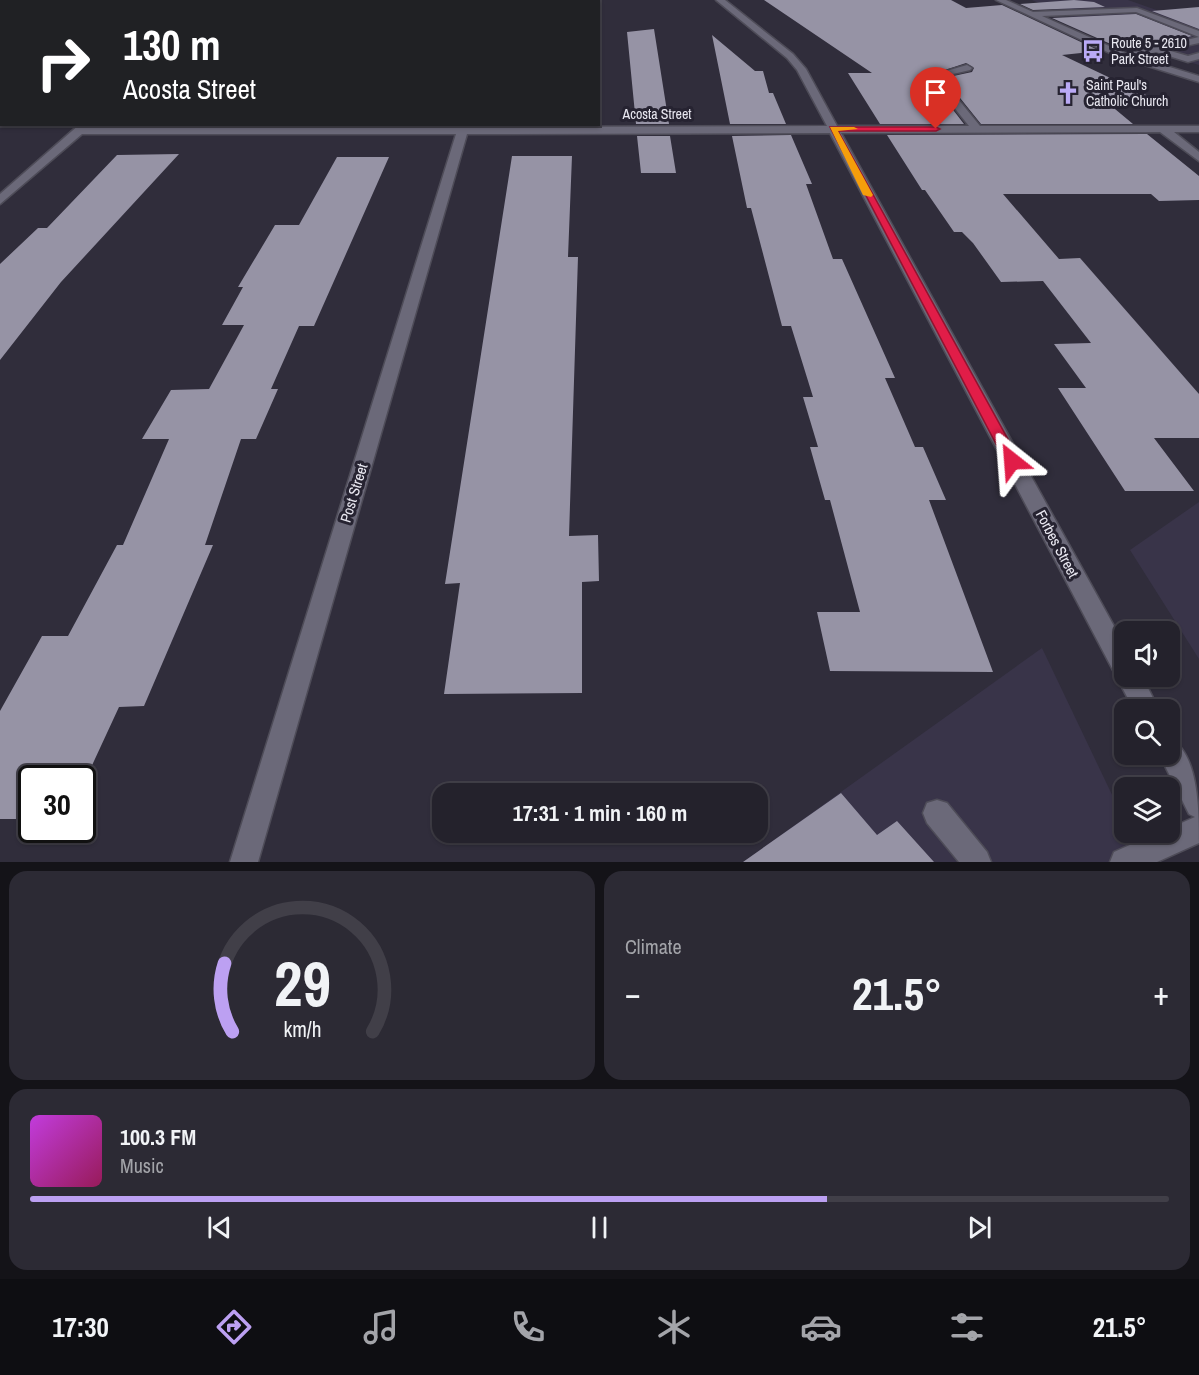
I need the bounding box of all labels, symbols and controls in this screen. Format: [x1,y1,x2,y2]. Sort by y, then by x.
text: 130 m [123,17,221,73]
icon: right [24,24,102,102]
place label: Route 5 - 2610 Park Street [1111,34,1187,68]
bus stop icon: Route 5 - 2610 Park Street [1080,38,1106,64]
pin [910,67,961,129]
text: Acosta Street [123,71,256,107]
icon: arrive [919,76,952,109]
place label: Saint Paul's Catholic Church [1086,76,1168,110]
church icon: Saint Paul's Catholic Church [1055,80,1081,106]
street label: Acosta Street [622,105,691,123]
position arrow [980,429,1044,493]
street label: Post Street [335,460,373,525]
street label: Forbes Street [1031,506,1084,582]
map controls [1114,621,1180,843]
button: sound [1114,621,1180,687]
button: search [1114,699,1180,765]
speed limit sign: 30 [18,765,96,843]
button: layers [1114,777,1180,843]
text: 17:31 · 1 min · 160 m [513,798,687,828]
text: Climate [625,933,682,960]
text: 29 [274,941,330,1025]
text: 21.5° [852,963,942,1024]
text: − [625,971,641,1015]
text: + [1153,971,1169,1015]
text: km/h [283,1016,321,1045]
text: 100.3 FM [120,1122,196,1152]
text: Music [120,1152,164,1179]
icon: previous [203,1211,236,1244]
icon: pause [583,1211,616,1244]
icon: next [963,1211,996,1244]
icon: directions [213,1306,255,1348]
icon: music [360,1306,402,1348]
icon: phone [507,1306,549,1348]
icon: climate [653,1306,695,1348]
icon: car [800,1306,842,1348]
icon: filters [946,1306,988,1348]
text: 17:30 [52,1309,109,1345]
text: 21.5° [1093,1309,1147,1345]

